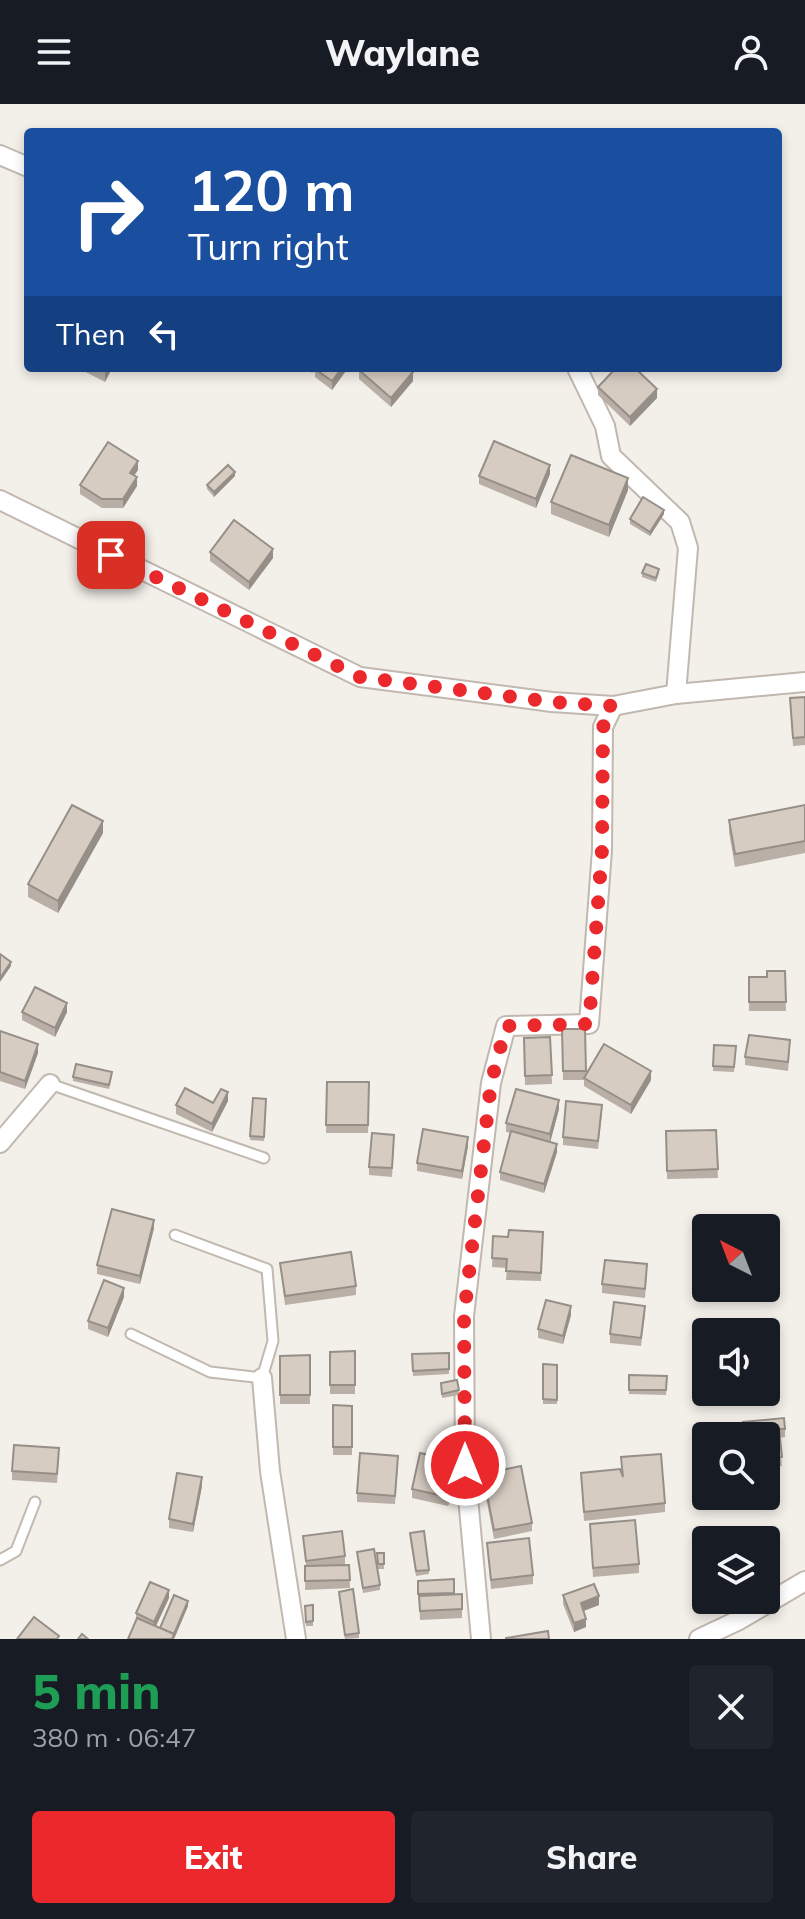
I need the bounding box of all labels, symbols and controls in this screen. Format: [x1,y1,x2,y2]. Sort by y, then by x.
icon: menu [32,30,76,74]
text: Waylane [325,30,480,75]
icon: person [729,30,773,74]
text: 120 m [188,155,355,225]
icon: right [56,160,160,264]
text: Turn right [188,224,349,269]
icon: left [142,312,186,356]
text: Then [56,315,126,353]
pin [77,521,145,589]
icon: arrive [89,533,133,577]
north arrow [692,1214,780,1302]
map controls [692,1214,780,1614]
button: sound [692,1318,780,1406]
button: search [692,1422,780,1510]
position arrow [423,1423,507,1507]
button: layers [692,1526,780,1614]
text: 5 min [32,1661,161,1721]
button: close [689,1665,773,1749]
text: 380 m · 06:47 [32,1721,196,1754]
button: Exit [32,1811,395,1903]
button: Share [411,1811,773,1903]

